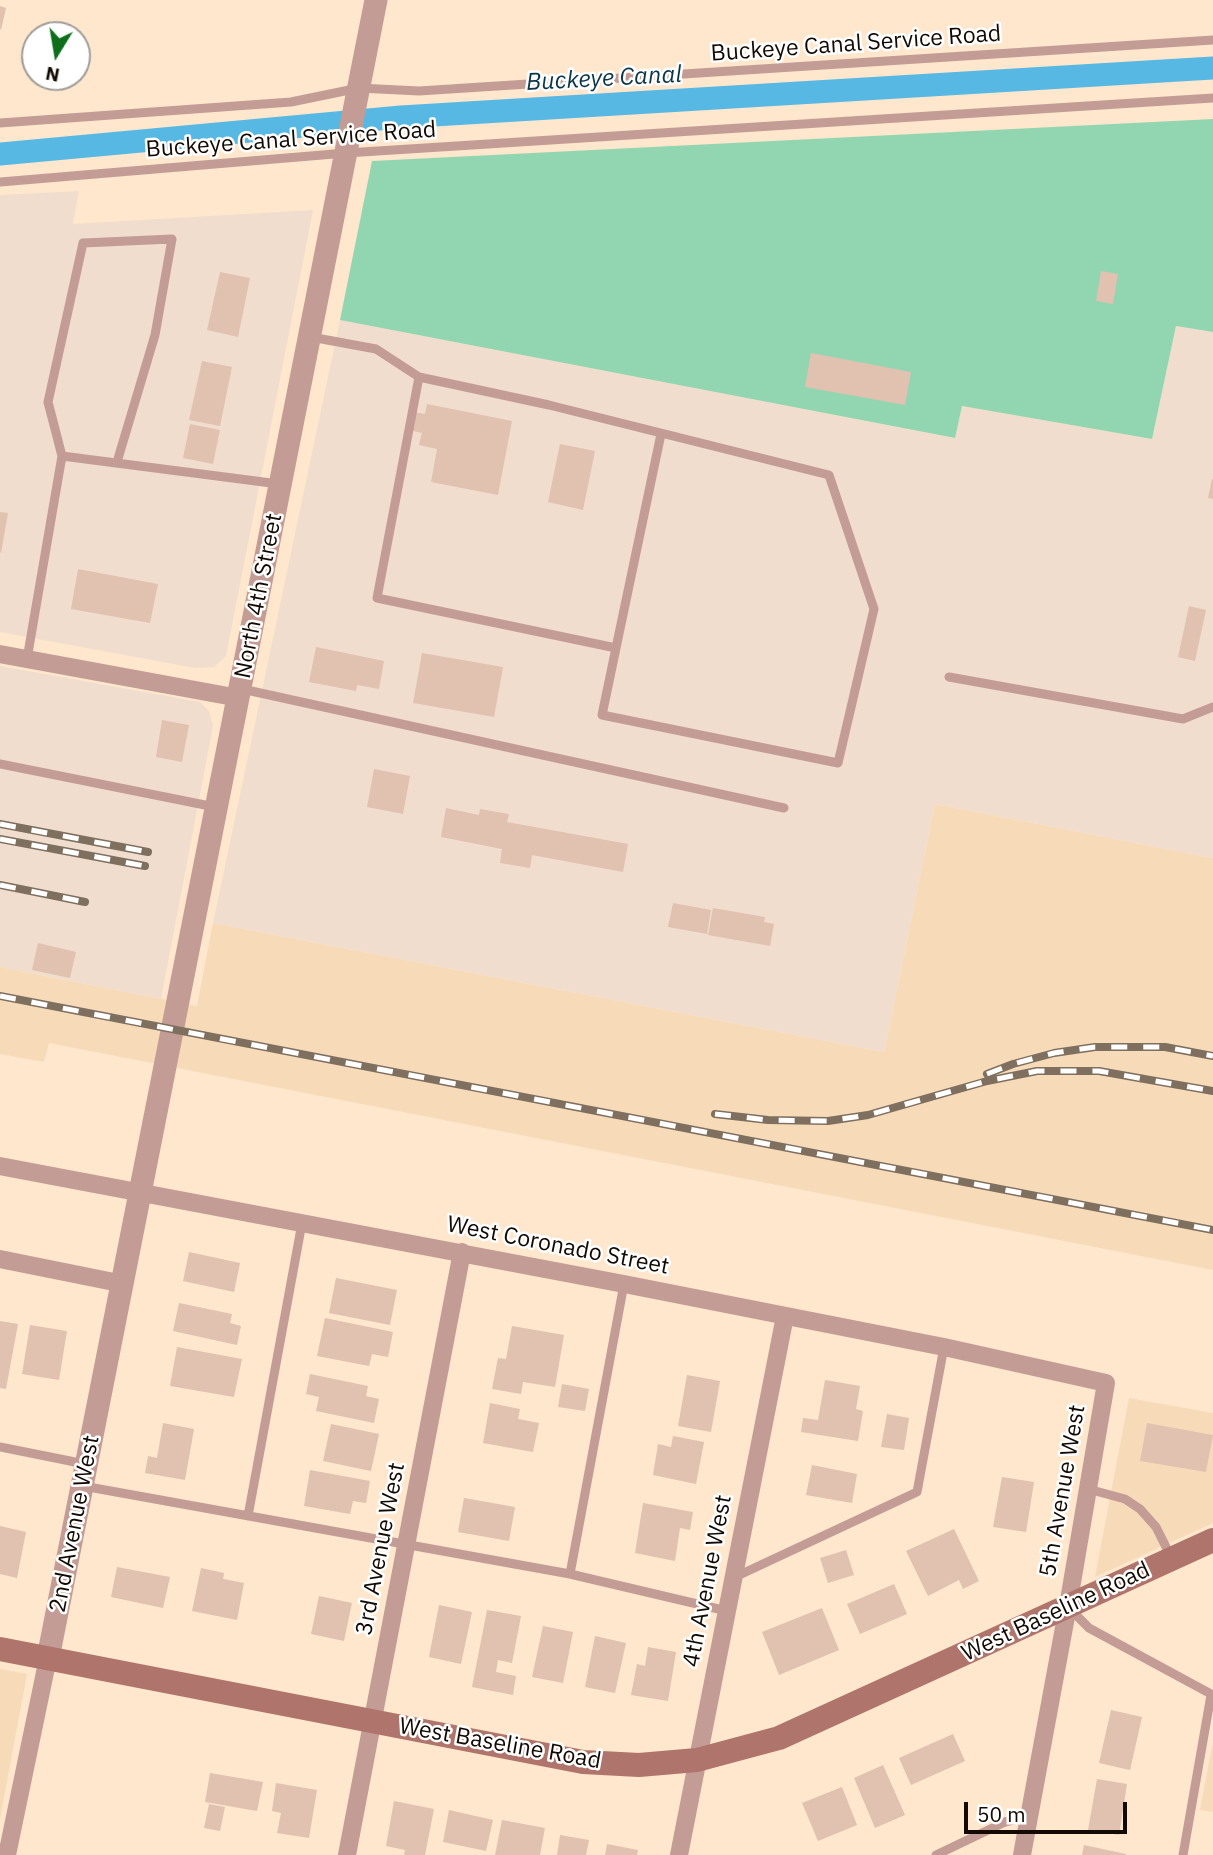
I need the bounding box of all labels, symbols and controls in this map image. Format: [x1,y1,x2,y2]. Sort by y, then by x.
street label: Buckeye Canal Service Road [710,20,1002,68]
north arrow [21,21,91,91]
water label: Buckeye Canal [525,61,683,97]
text: N [43,62,61,88]
street label: Buckeye Canal Service Road [145,116,437,164]
street label: North 4th Street [229,511,289,681]
street label: West Coronado Street [445,1211,671,1281]
street label: 5th Avenue West [1034,1403,1092,1579]
street label: 2nd Avenue West [44,1433,106,1615]
street label: 3rd Avenue West [351,1460,411,1638]
street label: 4th Avenue West [678,1493,738,1669]
street label: West Baseline Road [958,1556,1154,1668]
street label: West Baseline Road [397,1713,603,1775]
scale bar [968,1788,1131,1832]
text: 50 m [977,1800,1026,1828]

